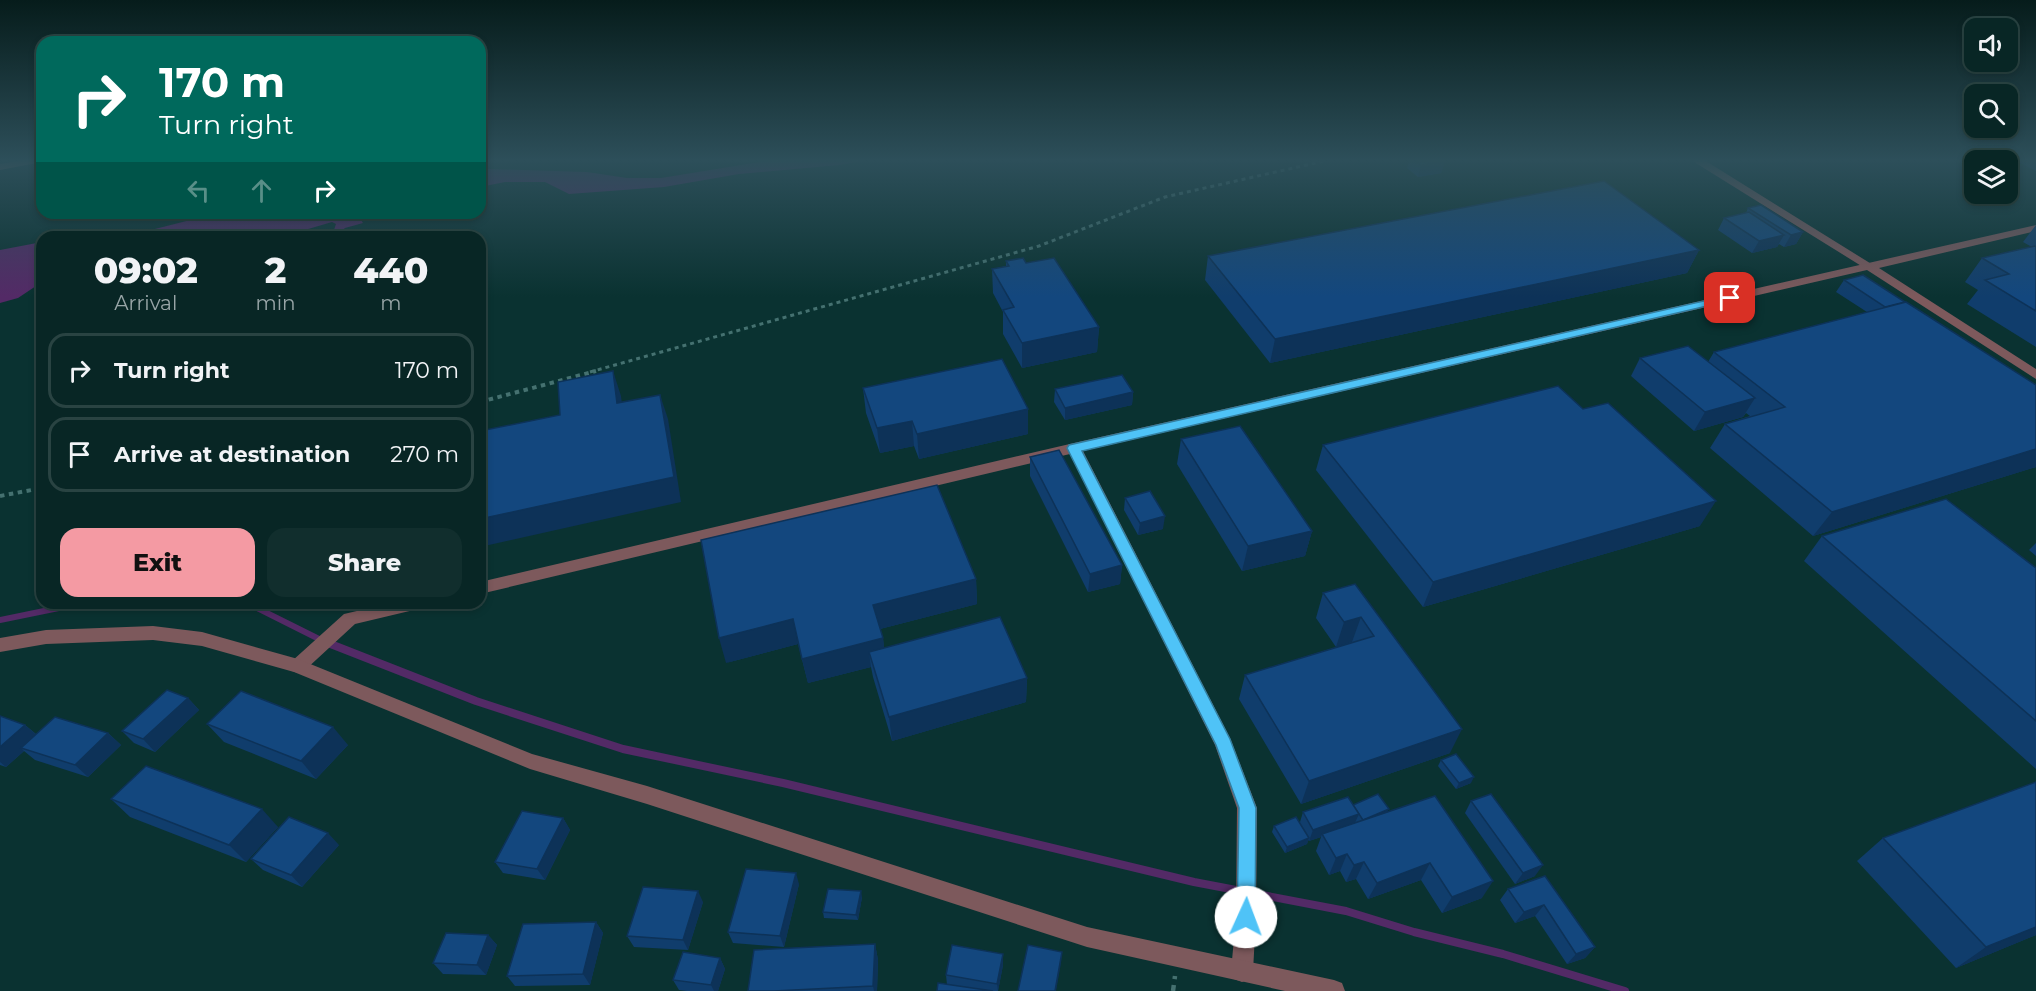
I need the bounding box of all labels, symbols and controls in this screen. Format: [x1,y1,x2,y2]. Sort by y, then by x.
map controls [1964,18,2018,204]
button: sound [1964,18,2018,72]
text: 170 m [159,56,285,108]
icon: right [60,60,138,138]
button: search [1964,84,2018,138]
text: Turn right [159,108,294,141]
button: layers [1964,150,2018,204]
icon: left [182,174,215,207]
icon: ahead [245,174,278,207]
icon: right [308,174,341,207]
text: 09:02 [94,248,198,292]
text: 2 [265,248,286,292]
text: 440 [353,248,428,292]
pin [1704,272,1755,323]
icon: arrive [1713,281,1746,314]
text: Arrival [114,291,177,315]
text: min [255,291,296,315]
text: m [380,291,401,315]
icon: right [63,354,96,387]
text: Turn right [114,357,229,384]
text: 170 m [395,357,459,384]
icon: arrive [63,438,96,471]
text: Arrive at destination [114,441,350,468]
text: 270 m [390,441,459,468]
button: Exit [60,528,255,597]
button: Share [267,528,462,597]
position arrow [1214,885,1278,949]

